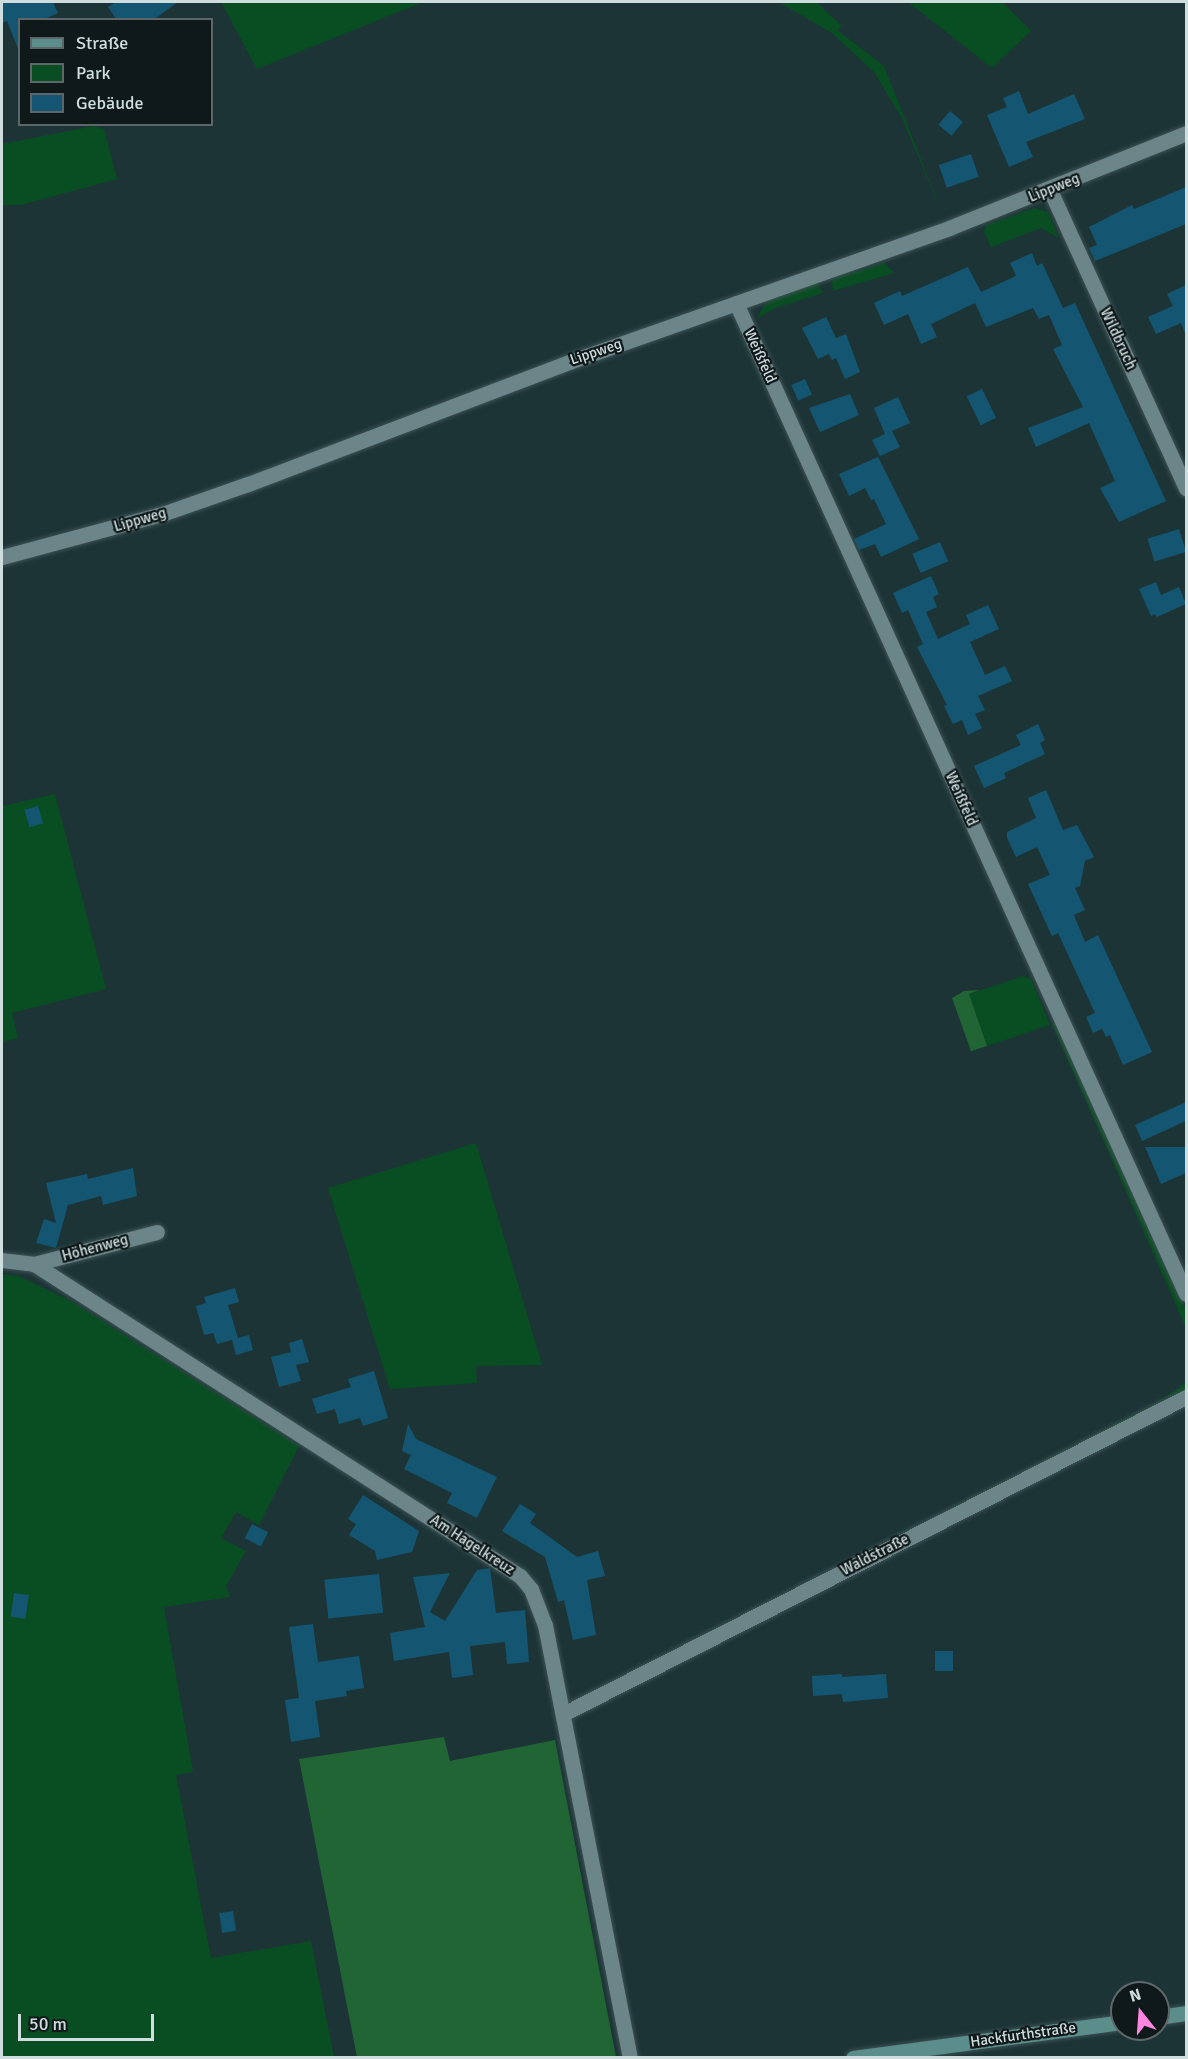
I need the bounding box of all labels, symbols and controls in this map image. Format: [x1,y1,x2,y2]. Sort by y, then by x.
legend [18,18,213,126]
text: Straße [76,32,128,54]
text: Park [76,62,111,84]
text: Gebäude [76,92,144,114]
street label: Lippweg [1026,170,1082,206]
street label: Wildbruch [1096,305,1140,373]
street label: Weißfeld [740,326,780,386]
street label: Lippweg [568,335,624,369]
street label: Lippweg [112,504,168,536]
street label: Weißfeld [941,769,981,829]
street label: Höhenweg [60,1231,130,1265]
street label: Am Hagelkreuz [426,1511,518,1579]
street label: Waldstraße [838,1530,912,1580]
north arrow [1110,1981,1170,2041]
text: N [1127,1985,1144,2007]
scale bar [21,2002,158,2040]
text: 50 m [29,2013,67,2035]
street label: Hackfurthstraße [969,2019,1077,2051]

